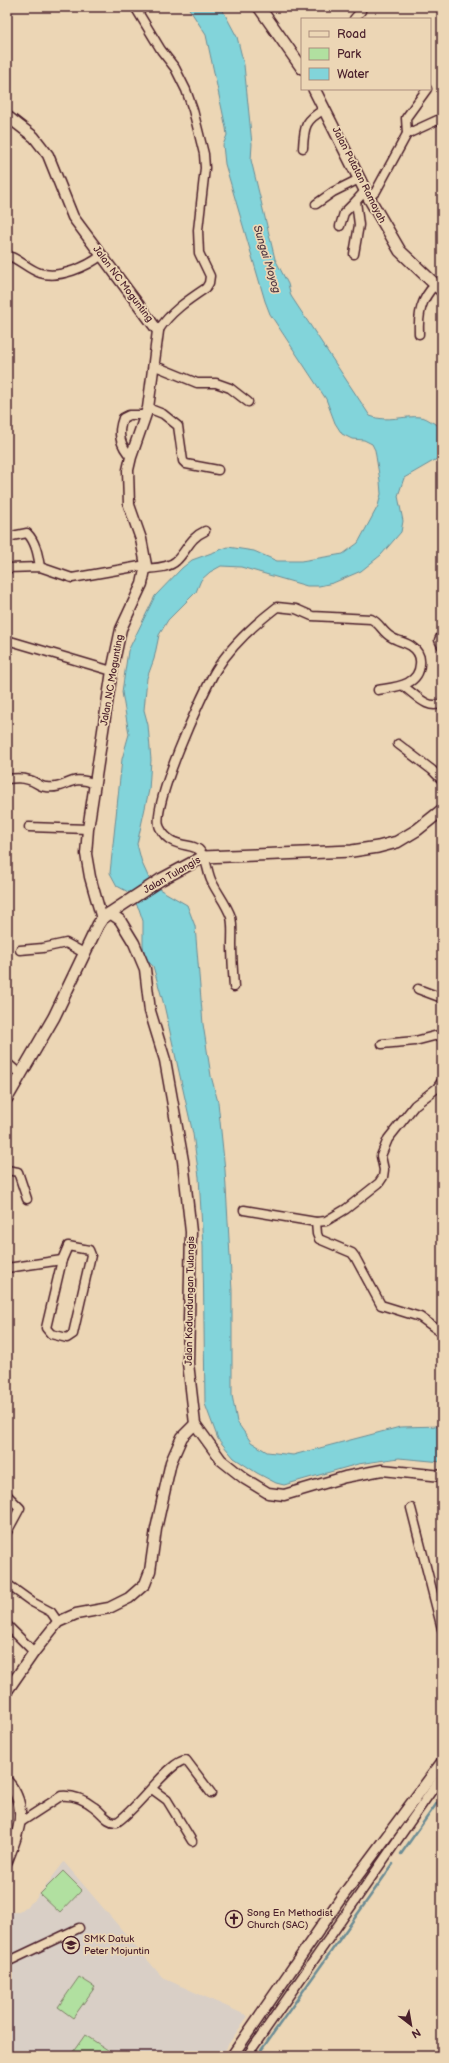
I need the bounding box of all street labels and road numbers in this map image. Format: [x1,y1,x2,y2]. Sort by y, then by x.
street label: Jalan Putatan Ramayah [330,125,389,225]
street label: Jalan NC Mogunting [90,244,156,325]
street label: Jalan NC Mogunting [98,633,126,726]
street label: Jalan Tulangis [141,854,203,896]
street label: Jalan Kodundungan Tulangis [183,1236,197,1366]

